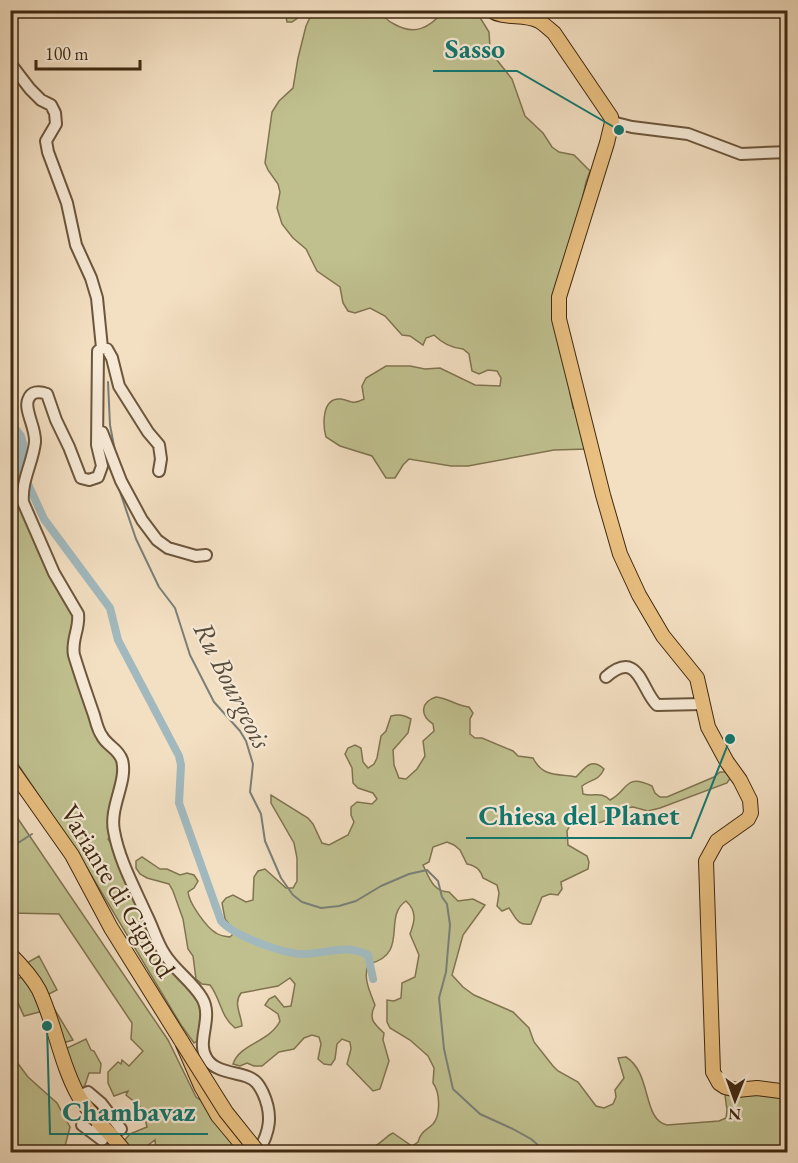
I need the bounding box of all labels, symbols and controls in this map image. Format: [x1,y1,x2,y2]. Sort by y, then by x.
callout: Sasso [433,25,517,71]
text: Sasso [445,30,505,66]
scale bar [36,33,140,71]
text: 100 m [45,42,89,65]
water label: Ru Bourgeois [186,615,280,755]
callout: Chiesa del Planet [466,792,691,838]
text: Chiesa del Planet [478,797,680,833]
street label: Variante di Gignod [53,798,184,984]
north arrow [705,1070,765,1130]
callout: Chambavaz [50,1088,208,1134]
text: Chambavaz [62,1093,196,1129]
text: N [728,1104,741,1125]

